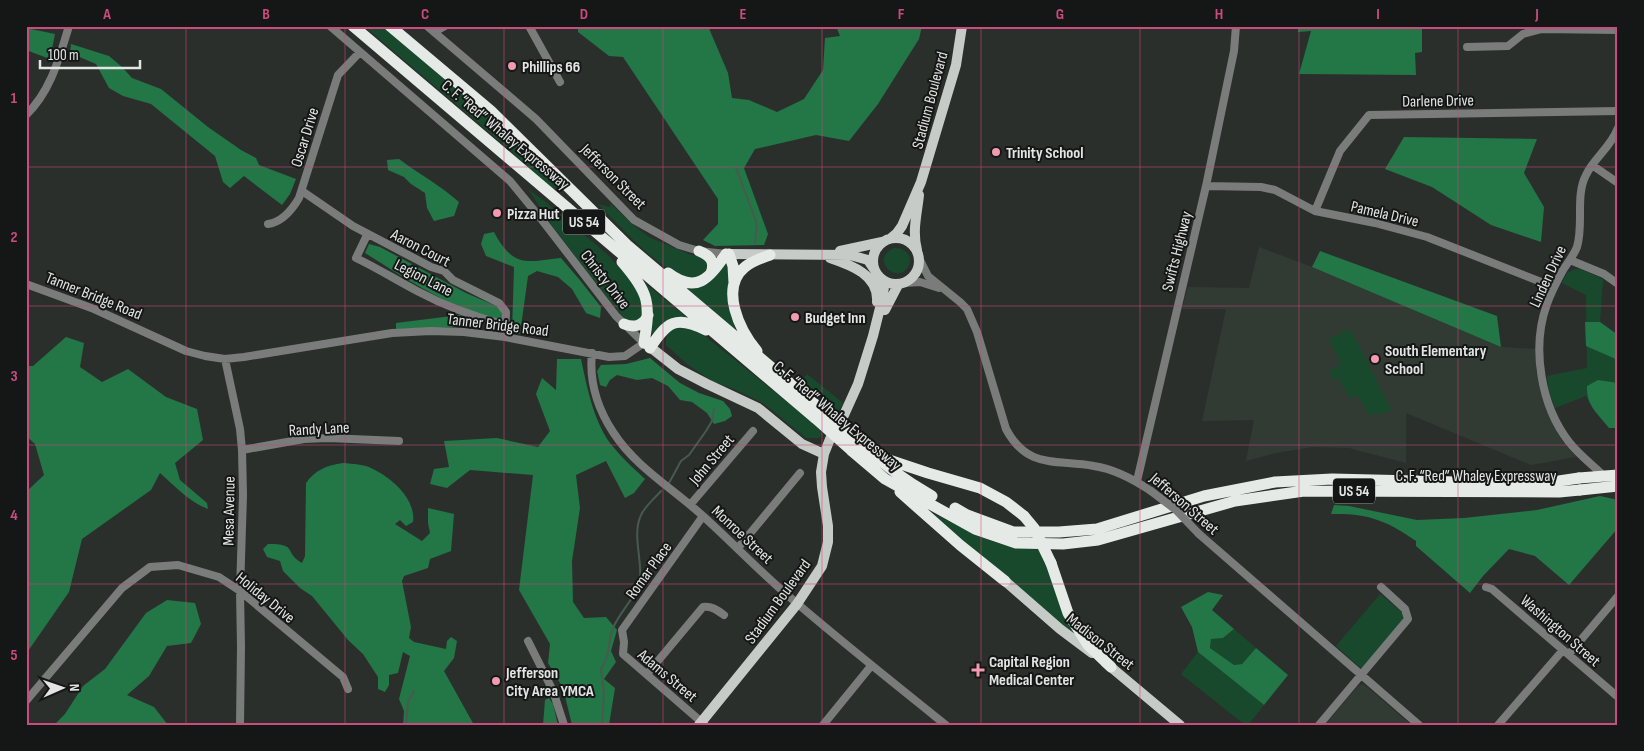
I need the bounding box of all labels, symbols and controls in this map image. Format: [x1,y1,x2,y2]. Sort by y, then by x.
text: A [102,5,111,24]
text: B [262,5,270,24]
text: C [421,5,429,24]
text: D [580,5,588,24]
text: E [740,5,747,24]
text: F [898,5,905,24]
text: G [1056,5,1064,24]
text: H [1215,5,1223,24]
text: I [1376,5,1380,24]
text: J [1534,5,1539,24]
scale bar [40,38,140,70]
text: 100 m [48,46,79,65]
street label: Stadium Boulevard [908,50,953,151]
place label: Phillips 66 [522,58,580,77]
marker: Phillips 66 [506,60,518,72]
street label: C. F. “Red” Whaley Expressway [437,76,573,194]
text: 1 [11,89,18,108]
street label: Darlene Drive [1402,91,1474,112]
street label: Oscar Drive [287,105,323,169]
street label: Jefferson Street [576,140,650,214]
place label: Trinity School [1006,144,1083,163]
marker: Trinity School [990,146,1002,158]
street label: Pamela Drive [1349,197,1420,231]
place label: Pizza Hut [507,205,560,224]
marker: Pizza Hut [491,207,503,219]
street label: Swifts Highway [1158,209,1197,293]
road number: US 54 [563,210,605,234]
street label: Aaron Court [386,225,453,271]
text: 2 [10,228,18,247]
street label: Linden Drive [1526,243,1571,311]
street label: Christy Drive [576,247,634,313]
street label: Legion Lane [391,256,456,301]
street label: Tanner Bridge Road [43,268,144,324]
place label: Budget Inn [805,309,866,328]
street label: Tanner Bridge Road [446,310,550,341]
marker: Budget Inn [789,311,801,323]
place label: South Elementary School [1385,342,1487,379]
marker: South Elementary School [1369,353,1381,365]
street label: C. F. “Red” Whaley Expressway [769,357,905,475]
text: 3 [10,367,18,386]
street label: Randy Lane [288,418,350,441]
street label: John Street [685,431,739,490]
street label: C. F. “Red” Whaley Expressway [1396,467,1556,486]
street label: Jefferson Street [1145,468,1222,539]
street label: Mesa Avenue [219,476,240,546]
road number: US 54 [1333,478,1375,504]
street label: Monroe Street [707,502,777,568]
text: 4 [10,506,18,525]
street label: Romar Place [622,539,676,603]
street label: Stadium Boulevard [741,556,815,648]
street label: Holiday Drive [232,569,298,628]
street label: Washington Street [1516,591,1604,671]
street label: Madison Street [1062,610,1138,675]
street label: Adams Street [633,645,701,707]
text: 5 [10,646,18,665]
place label: Capital Region Medical Center [989,653,1074,690]
marker: Capital Region Medical Center [971,663,985,677]
north arrow [38,664,88,714]
place label: Jefferson City Area YMCA [505,664,594,701]
marker: Jefferson City Area YMCA [490,675,502,687]
text: N [66,684,83,692]

